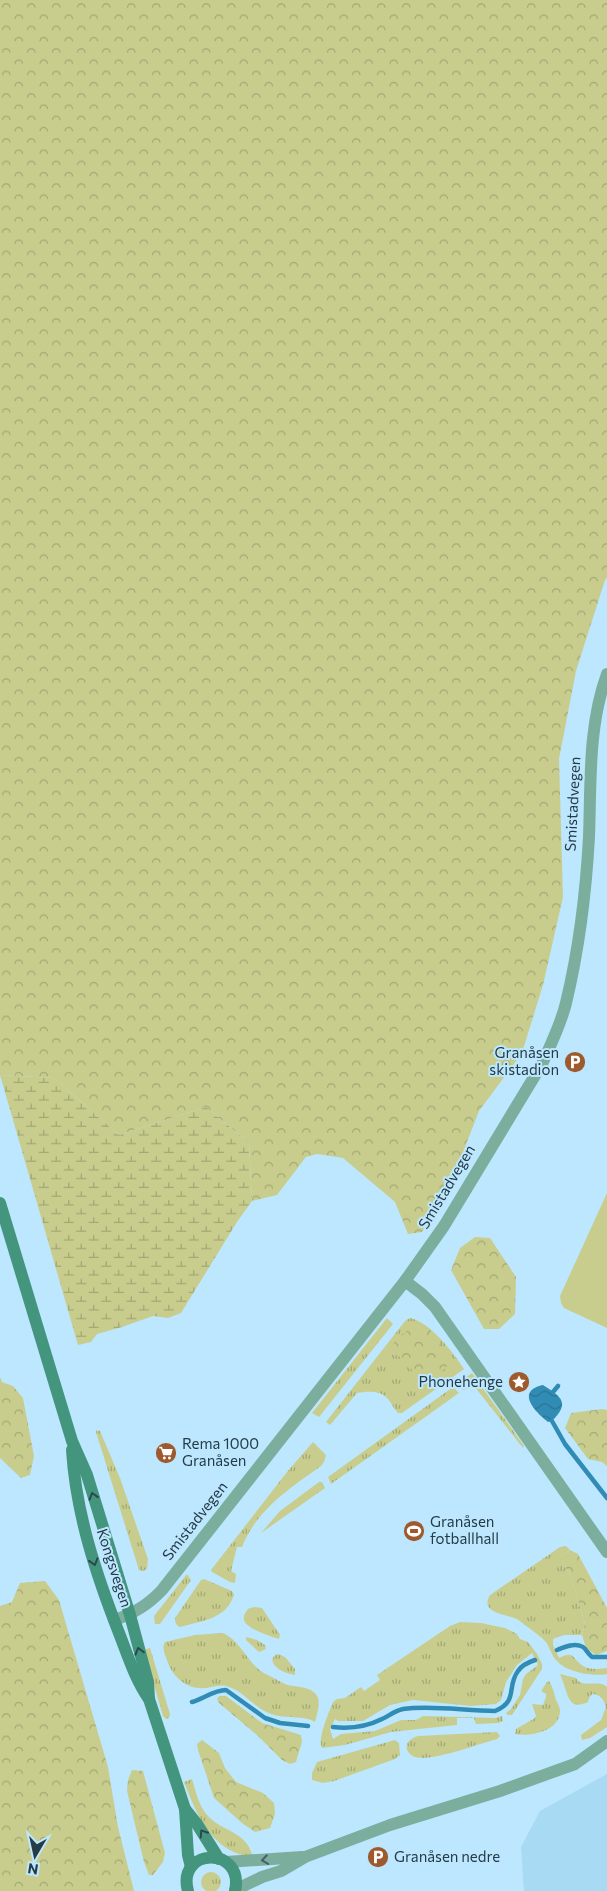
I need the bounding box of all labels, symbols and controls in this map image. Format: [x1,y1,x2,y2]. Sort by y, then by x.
street label: Smistadvegen [561,756,583,852]
place label: Granåsen skistadion [489,1043,559,1078]
parking icon: Granåsen skistadion [563,1050,587,1074]
street label: Smistadvegen [414,1141,478,1232]
place icon: Phonehenge [507,1370,531,1394]
place label: Phonehenge [419,1372,503,1390]
place label: Rema 1000 Granåsen [182,1434,259,1469]
supermarket icon: Rema 1000 Granåsen [154,1441,178,1465]
street label: Smistadvegen [158,1477,231,1563]
one-way arrow [89,1492,99,1500]
place label: Granåsen fotballhall [430,1512,499,1547]
sports icon: Granåsen fotballhall [402,1519,426,1543]
street label: Kongsvegen [94,1526,136,1609]
one-way arrow [88,1557,98,1565]
one-way arrow [135,1648,145,1656]
one-way arrow [200,1830,209,1839]
north arrow [10,1831,60,1881]
parking icon: Granåsen nedre [366,1845,390,1869]
place label: Granåsen nedre [394,1847,500,1865]
one-way arrow [261,1854,269,1865]
text: N [26,1860,39,1879]

